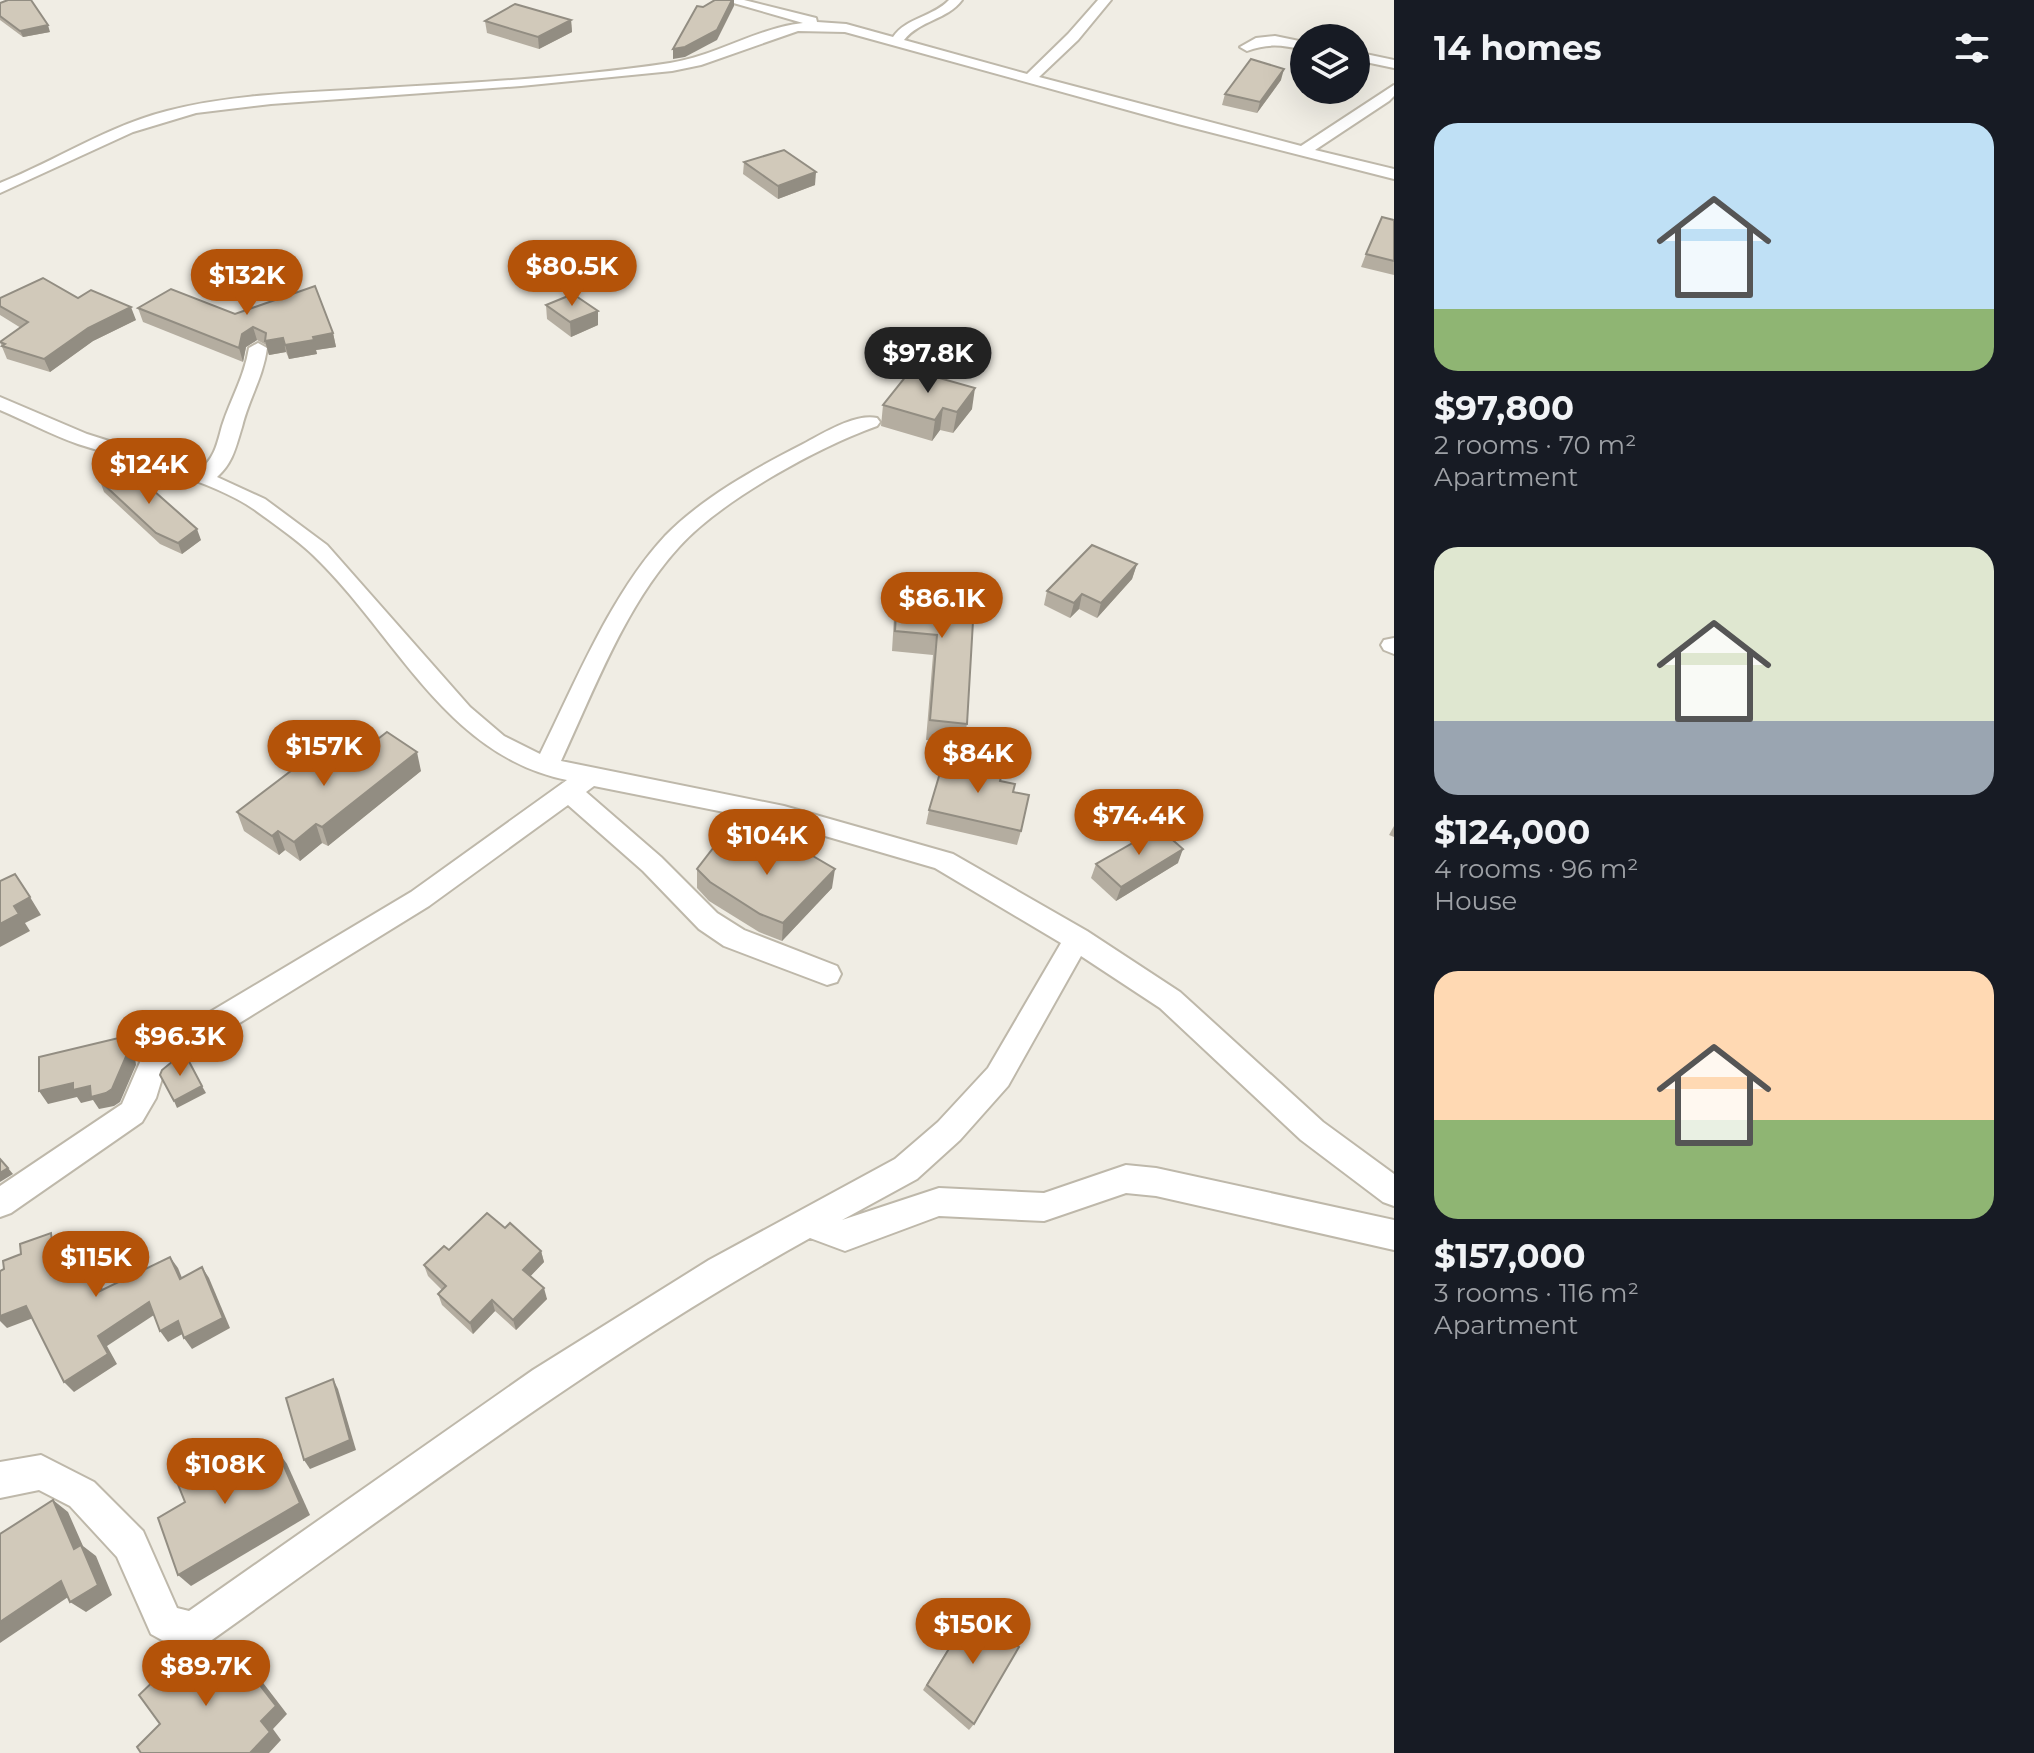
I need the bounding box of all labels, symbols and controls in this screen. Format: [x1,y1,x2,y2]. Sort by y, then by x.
map controls [1290,24,1370,104]
button: layers [1290,24,1370,104]
icon: filters [1950,26,1994,70]
text: 14 homes [1434,27,1602,69]
icon: home [1642,175,1786,319]
pin: $80.5K [507,240,637,308]
pin: $132K [191,249,303,317]
text: $80.5K [526,250,618,282]
text: $132K [209,259,285,291]
pin: $97.8K [863,327,993,395]
text: $97.8K [882,337,974,369]
text: $97,800 [1434,387,1574,429]
text: 2 rooms · 70 m² [1434,429,1636,461]
pin: $124K [93,438,205,506]
text: $124K [110,448,188,480]
text: Apartment [1434,461,1578,493]
pin: $86.1K [877,572,1007,640]
text: $86.1K [899,582,985,614]
icon: home [1642,599,1786,743]
pin: $157K [268,720,380,788]
pin: $84K [931,727,1025,795]
text: $157K [285,730,363,762]
text: $84K [943,737,1013,769]
pin: $74.4K [1074,789,1204,857]
text: $74.4K [1092,799,1186,831]
pin: $104K [711,809,823,877]
text: $124,000 [1434,811,1590,853]
text: $104K [726,819,808,851]
text: 4 rooms · 96 m² [1434,853,1638,885]
text: House [1434,885,1517,917]
pin: $96.3K [115,1010,245,1078]
text: $96.3K [134,1020,226,1052]
icon: home [1642,1023,1786,1167]
pin: $115K [40,1231,152,1299]
text: $157,000 [1434,1235,1586,1277]
text: $115K [60,1241,132,1273]
text: 3 rooms · 116 m² [1434,1277,1639,1309]
text: Apartment [1434,1309,1578,1341]
pin: $108K [169,1438,281,1506]
text: $108K [185,1448,265,1480]
pin: $150K [917,1598,1029,1666]
text: $150K [934,1608,1012,1640]
pin: $89.7K [141,1640,271,1708]
text: $89.7K [160,1650,252,1682]

